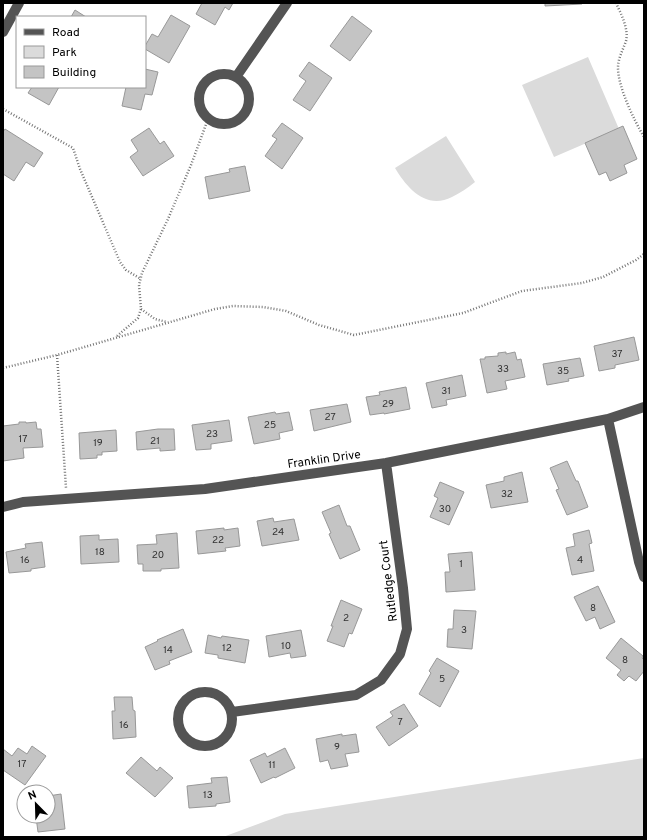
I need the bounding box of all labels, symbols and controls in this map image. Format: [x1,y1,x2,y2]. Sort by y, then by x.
legend [16,16,146,88]
text: Road [52,25,80,41]
text: Park [52,45,77,61]
text: Building [52,65,96,81]
house number: 37 [611,348,623,361]
house number: 33 [497,363,509,376]
house number: 35 [557,365,569,378]
house number: 31 [441,385,451,398]
house number: 29 [382,398,394,411]
house number: 27 [324,411,336,424]
house number: 25 [264,419,276,432]
house number: 23 [206,428,218,441]
house number: 17 [19,433,27,446]
house number: 21 [150,435,160,448]
house number: 19 [93,437,103,450]
street label: Franklin Drive [286,447,362,473]
house number: 32 [501,488,513,501]
house number: 30 [439,503,451,516]
house number: 24 [272,526,284,539]
house number: 22 [212,534,224,547]
street label: Rutledge Court [376,539,402,623]
house number: 18 [95,546,105,559]
house number: 20 [152,549,164,562]
house number: 16 [20,554,30,567]
house number: 4 [577,554,583,567]
house number: 1 [459,558,463,571]
house number: 8 [590,602,596,615]
house number: 2 [343,612,349,625]
house number: 3 [461,624,467,637]
house number: 10 [281,640,291,653]
house number: 12 [222,642,232,655]
house number: 14 [163,644,173,657]
house number: 8 [622,654,628,667]
house number: 5 [439,673,445,686]
house number: 7 [397,716,403,729]
house number: 16 [119,719,129,732]
house number: 9 [334,741,340,754]
house number: 17 [18,758,26,771]
house number: 11 [268,759,276,772]
north arrow [16,784,56,824]
text: N [26,788,39,804]
house number: 13 [203,789,213,802]

